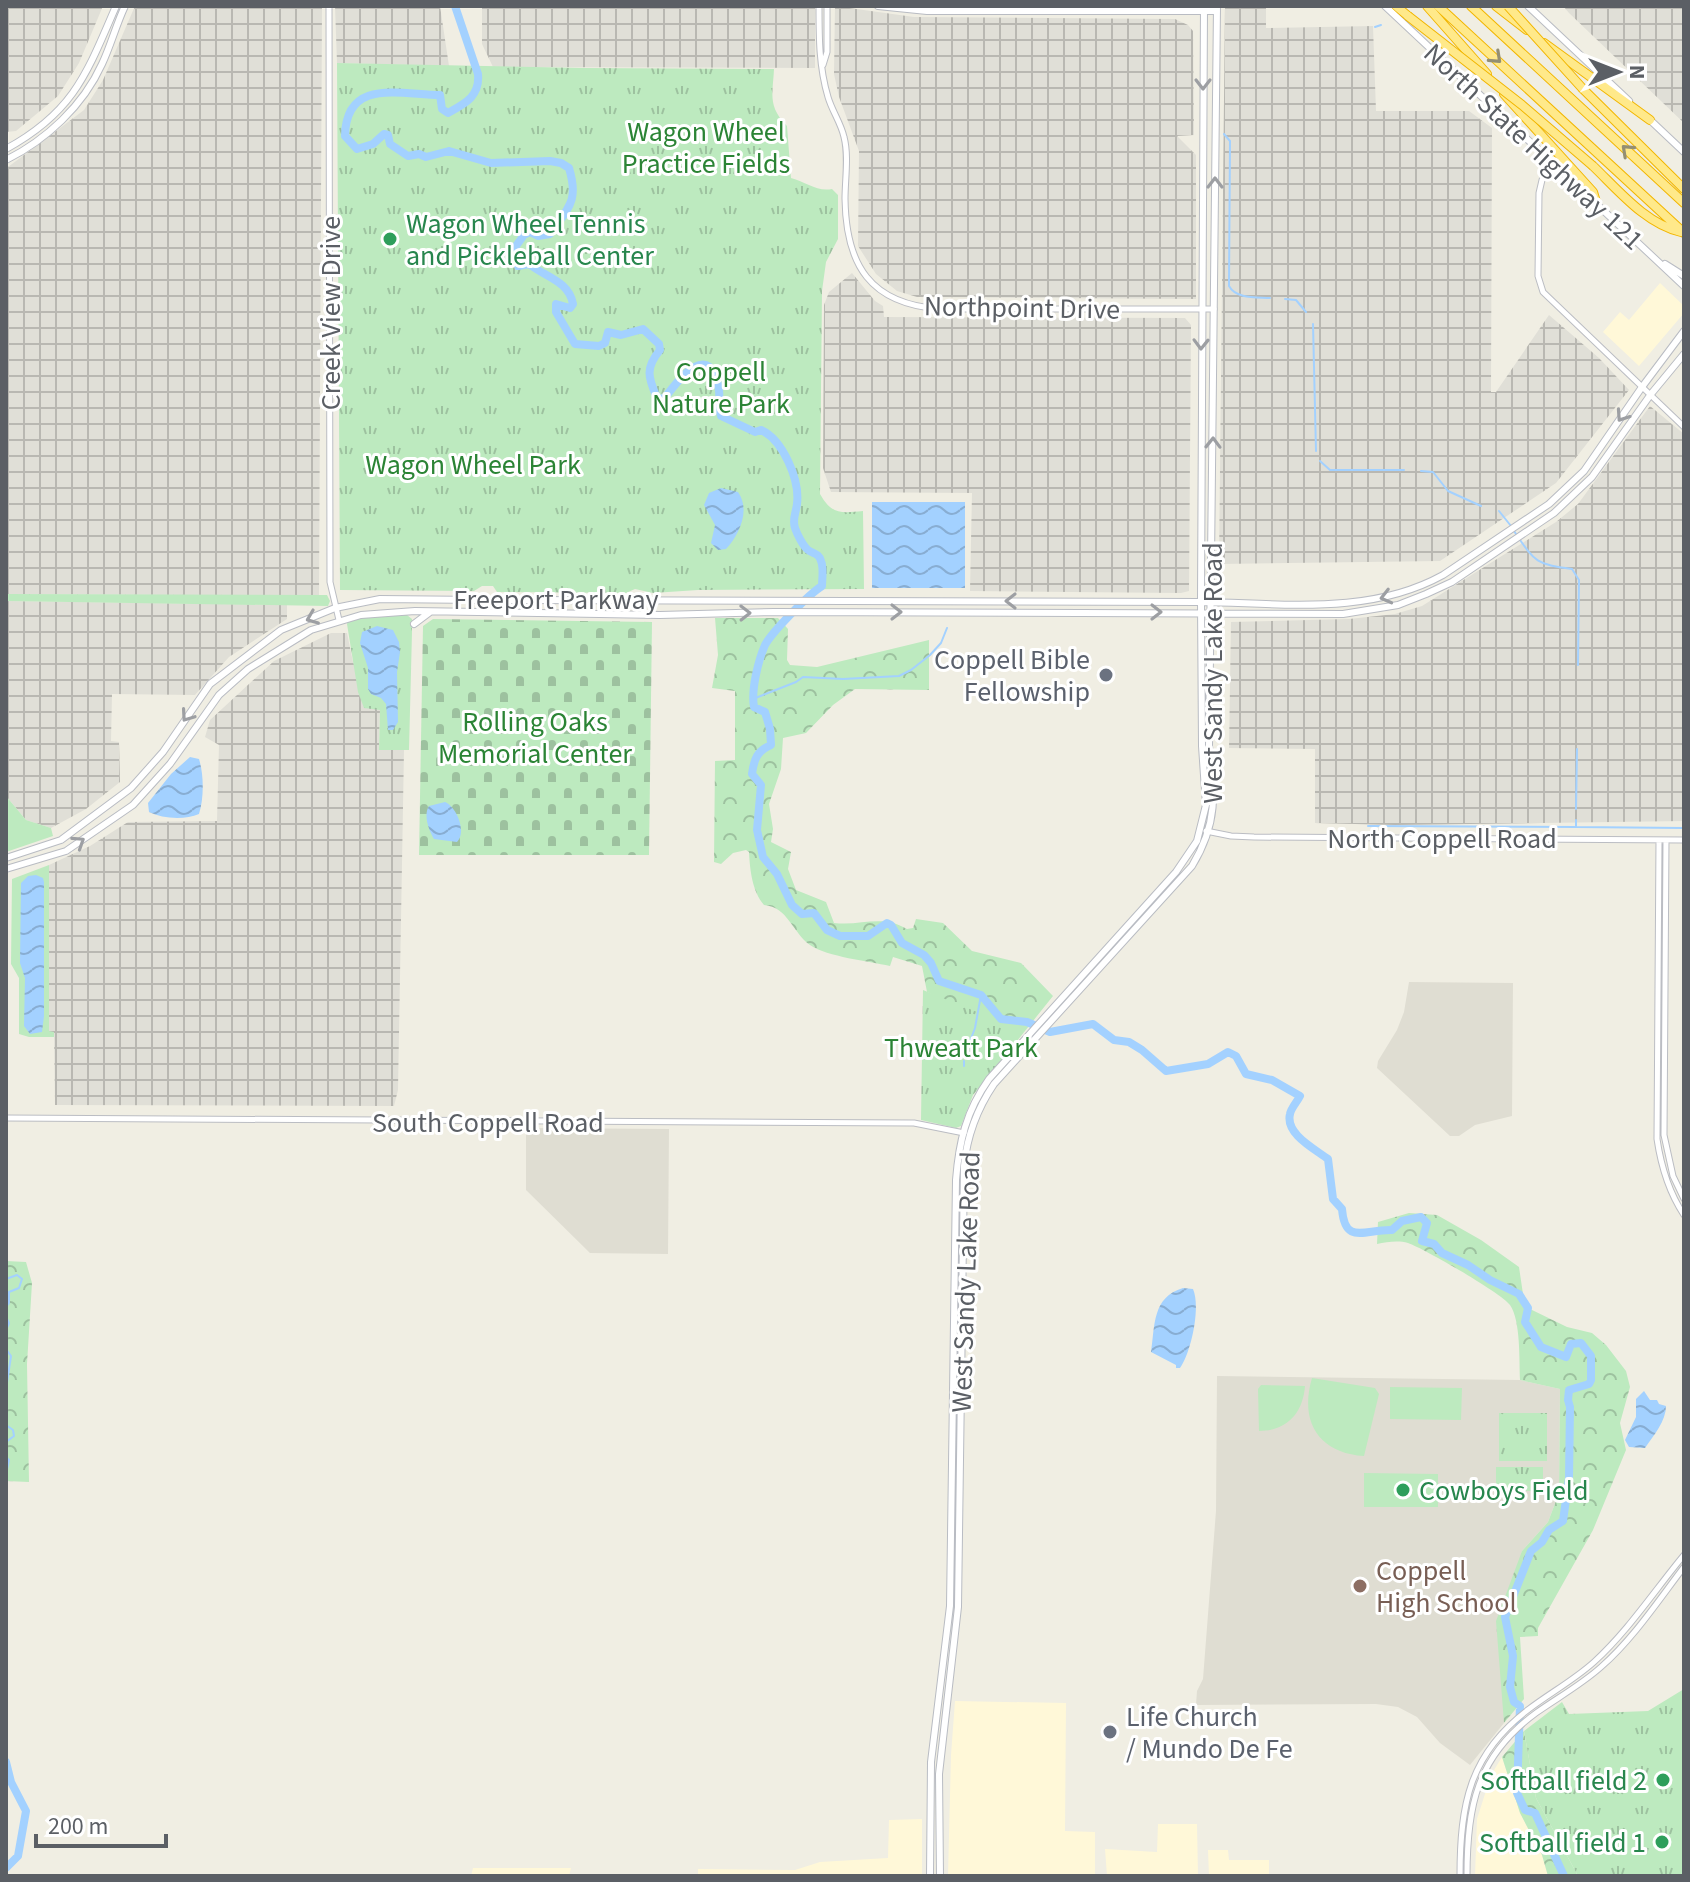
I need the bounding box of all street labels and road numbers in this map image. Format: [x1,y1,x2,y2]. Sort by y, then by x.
street label: North State Highway 121 [1417,36,1651,256]
street label: Creek View Drive [311,216,351,410]
street label: Northpoint Drive [923,286,1121,330]
street label: West Sandy Lake Road [1193,542,1233,804]
street label: Freeport Parkway [453,580,659,620]
street label: North Coppell Road [1327,819,1557,859]
street label: South Coppell Road [372,1103,604,1143]
street label: West Sandy Lake Road [941,1151,991,1413]

